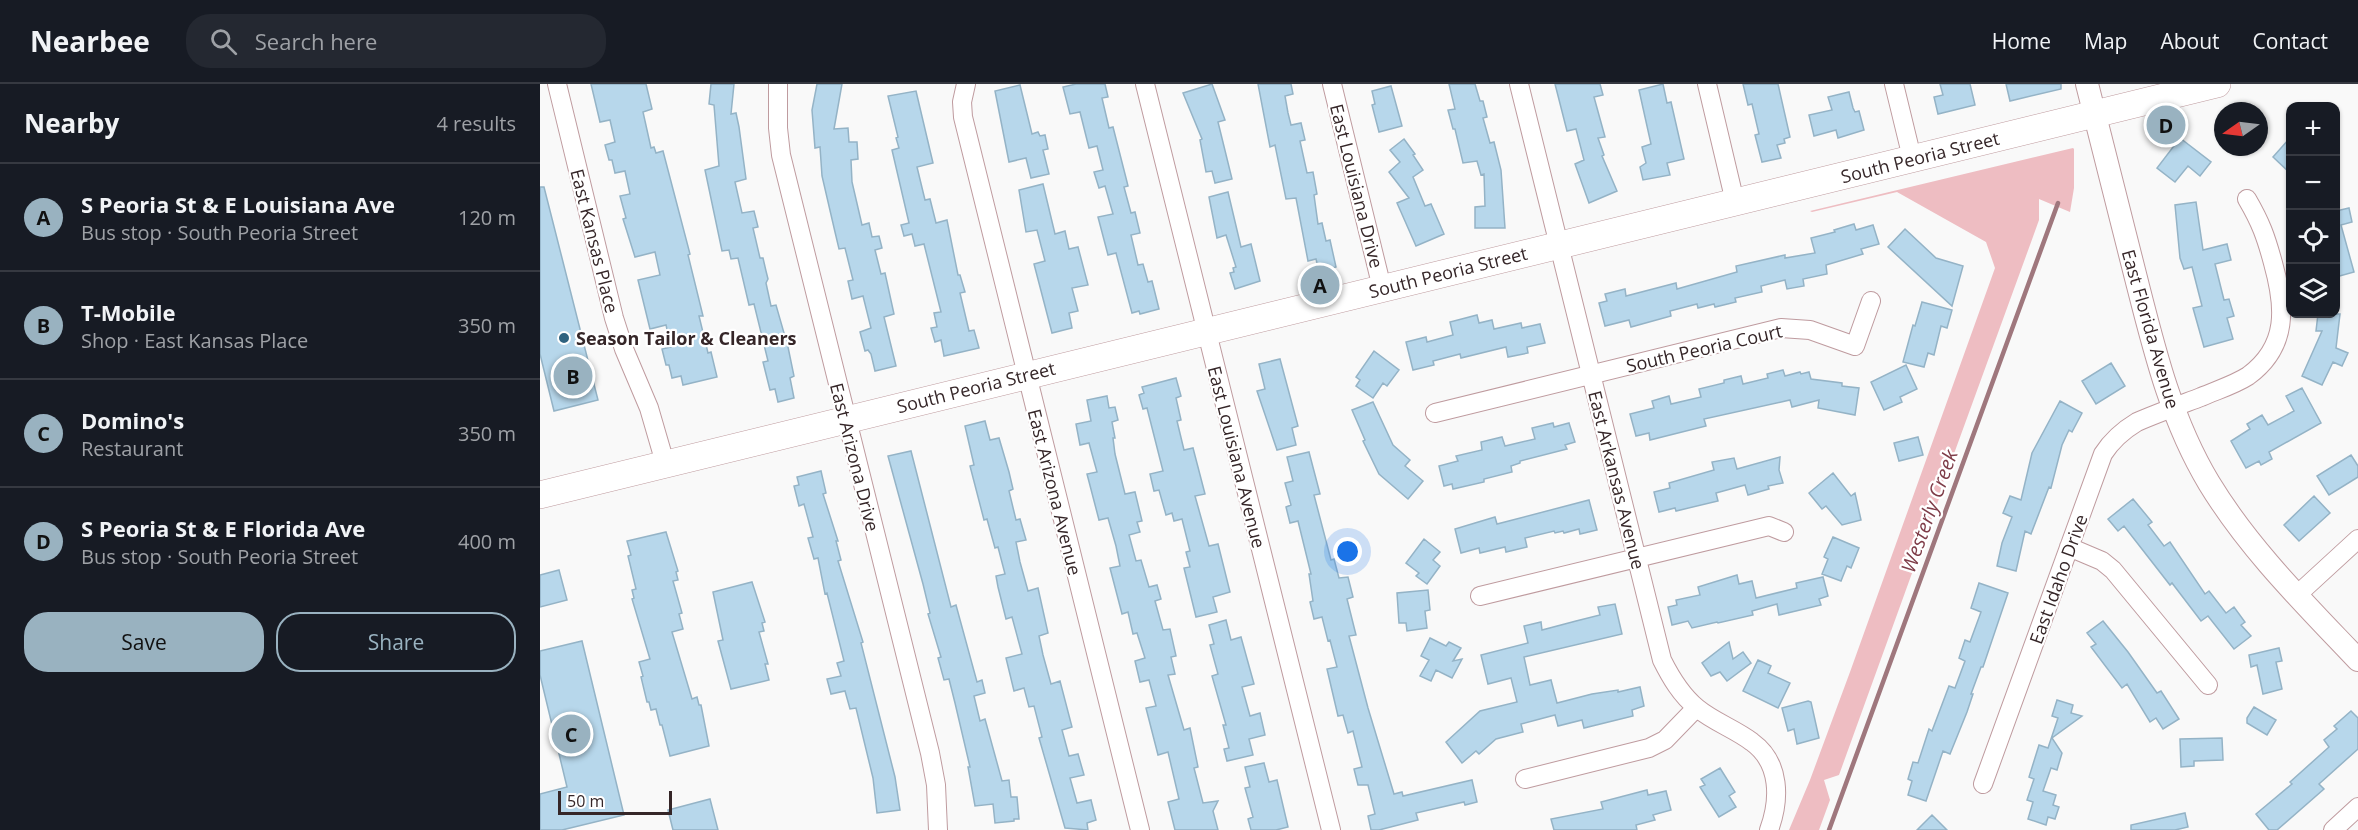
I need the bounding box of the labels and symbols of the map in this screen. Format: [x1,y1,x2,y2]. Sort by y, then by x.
street label: East Louisiana Drive [1325,101,1389,271]
pin: D [2146,102,2186,147]
north arrow [2214,102,2268,156]
street label: South Peoria Street [1838,126,2002,188]
street label: East Kansas Place [565,166,625,316]
street label: South Peoria Street [1366,241,1530,303]
street label: East Florida Avenue [2117,247,2185,411]
pin: A [1300,262,1340,308]
street label: South Peoria Court [1624,318,1784,378]
place label: Season Tailor & Cleaners [576,326,797,350]
marker: Season Tailor & Cleaners [557,331,571,345]
pin: B [554,354,592,398]
street label: South Peoria Street [894,356,1058,418]
street label: East Louisiana Avenue [1203,363,1271,551]
street label: East Arizona Drive [825,380,885,534]
street label: East Arkansas Avenue [1583,388,1651,572]
street label: East Arizona Avenue [1023,406,1087,578]
water label: Westerly Creek [1894,445,1964,576]
street label: East Idaho Drive [2023,511,2093,647]
your location [1333,537,1362,566]
pin: C [552,712,591,756]
scale bar [558,788,672,816]

